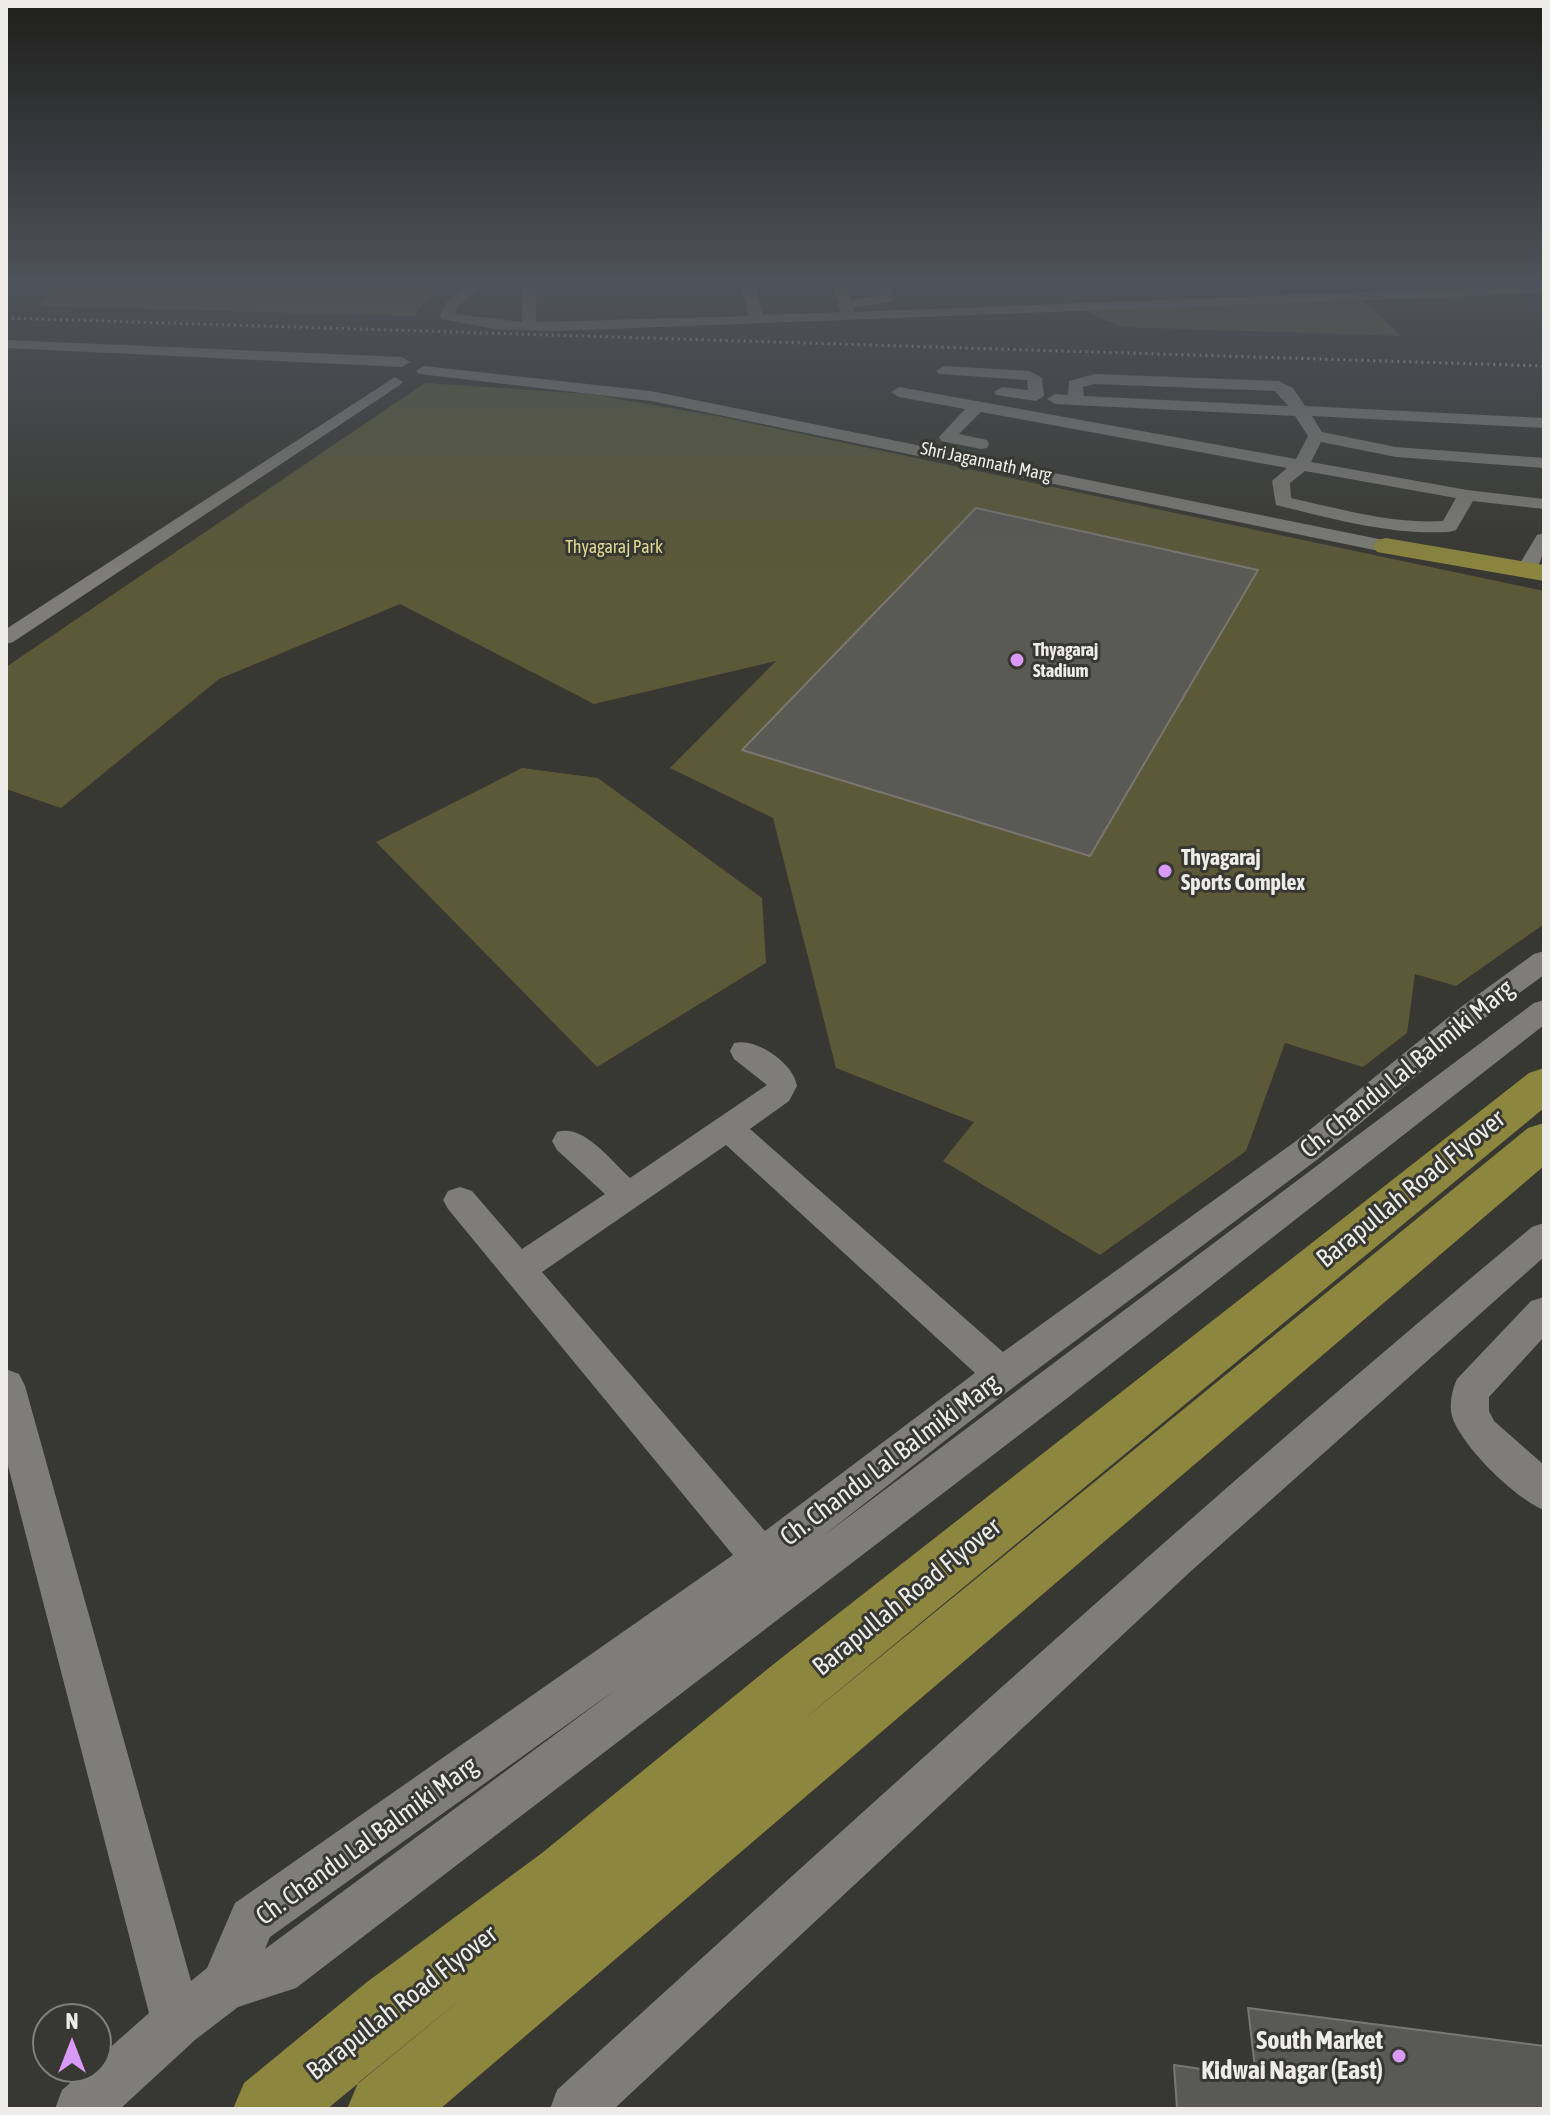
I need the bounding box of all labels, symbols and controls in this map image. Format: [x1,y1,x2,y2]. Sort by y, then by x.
street label: Shri Jagannath Marg [919,438,1053,486]
park label: Thyagaraj Park [565,536,663,558]
place label: Thyagaraj Stadium [1033,639,1098,682]
marker: Thyagaraj Stadium [1008,651,1026,669]
place label: Thyagaraj Sports Complex [1181,845,1305,896]
marker: Thyagaraj Sports Complex [1156,862,1174,880]
street label: Ch. Chandu Lal Balmiki Marg [1294,973,1520,1165]
street label: Barapullah Road Flyover [1311,1103,1511,1275]
street label: Ch. Chandu Lal Balmiki Marg [774,1367,1006,1553]
street label: Barapullah Road Flyover [807,1511,1007,1683]
street label: Ch. Chandu Lal Balmiki Marg [250,1750,484,1932]
street label: Barapullah Road Flyover [301,1919,503,2087]
north arrow [32,2003,112,2083]
text: N [66,2008,78,2034]
place label: South Market Kidwai Nagar (East) [1201,2025,1383,2086]
marker: South Market Kidwai Nagar (East) [1390,2047,1408,2065]

